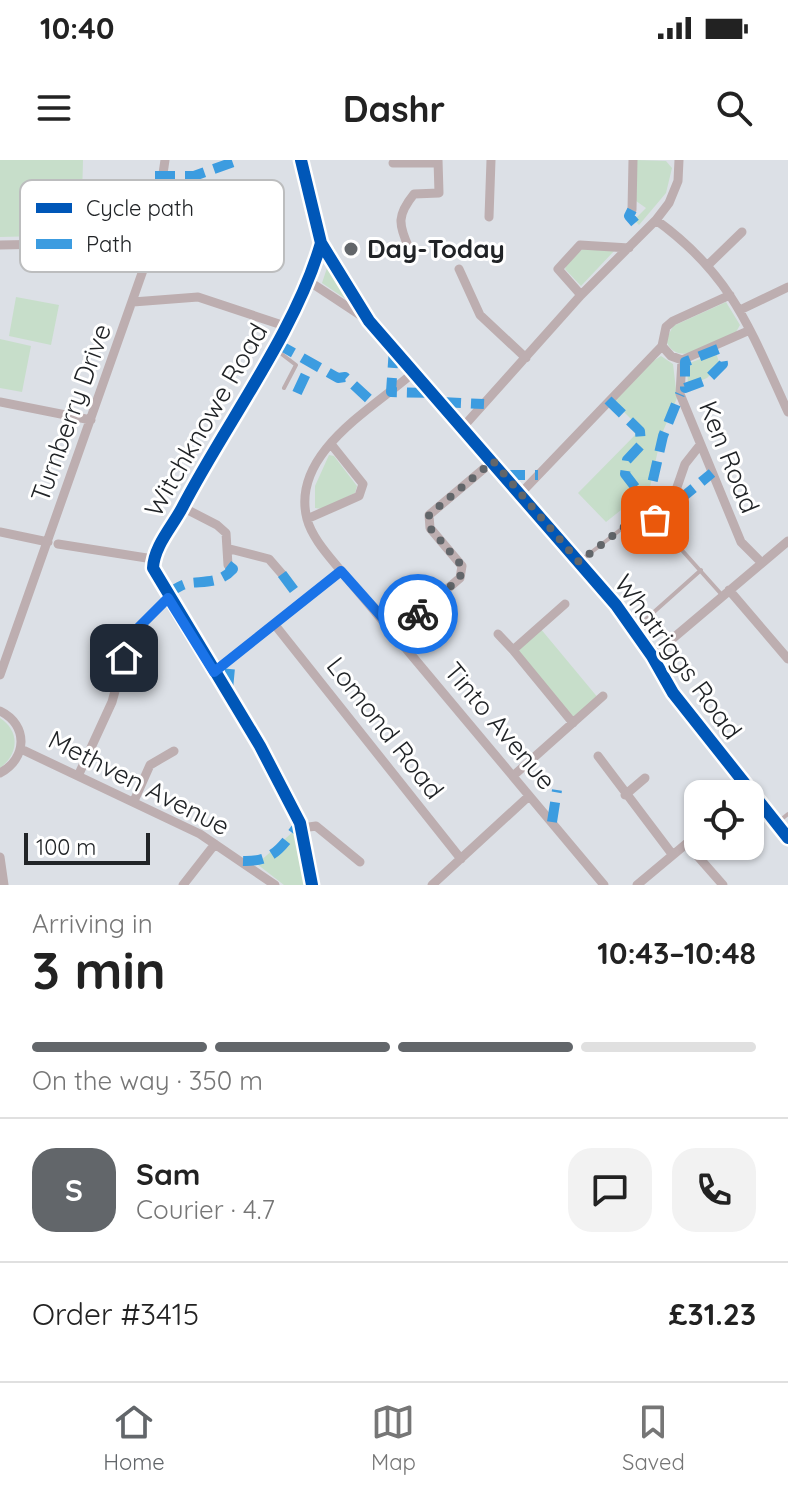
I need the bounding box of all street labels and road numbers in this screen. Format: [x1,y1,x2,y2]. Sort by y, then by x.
street label: Witchknowe Road [137,317,274,522]
street label: Turnberry Drive [23,319,118,506]
street label: Ken Road [692,396,767,518]
street label: Whatriggs Road [607,568,749,746]
street label: Lomond Road [320,650,451,805]
street label: Tinto Avenue [437,655,563,796]
street label: Methven Avenue [43,723,235,842]

